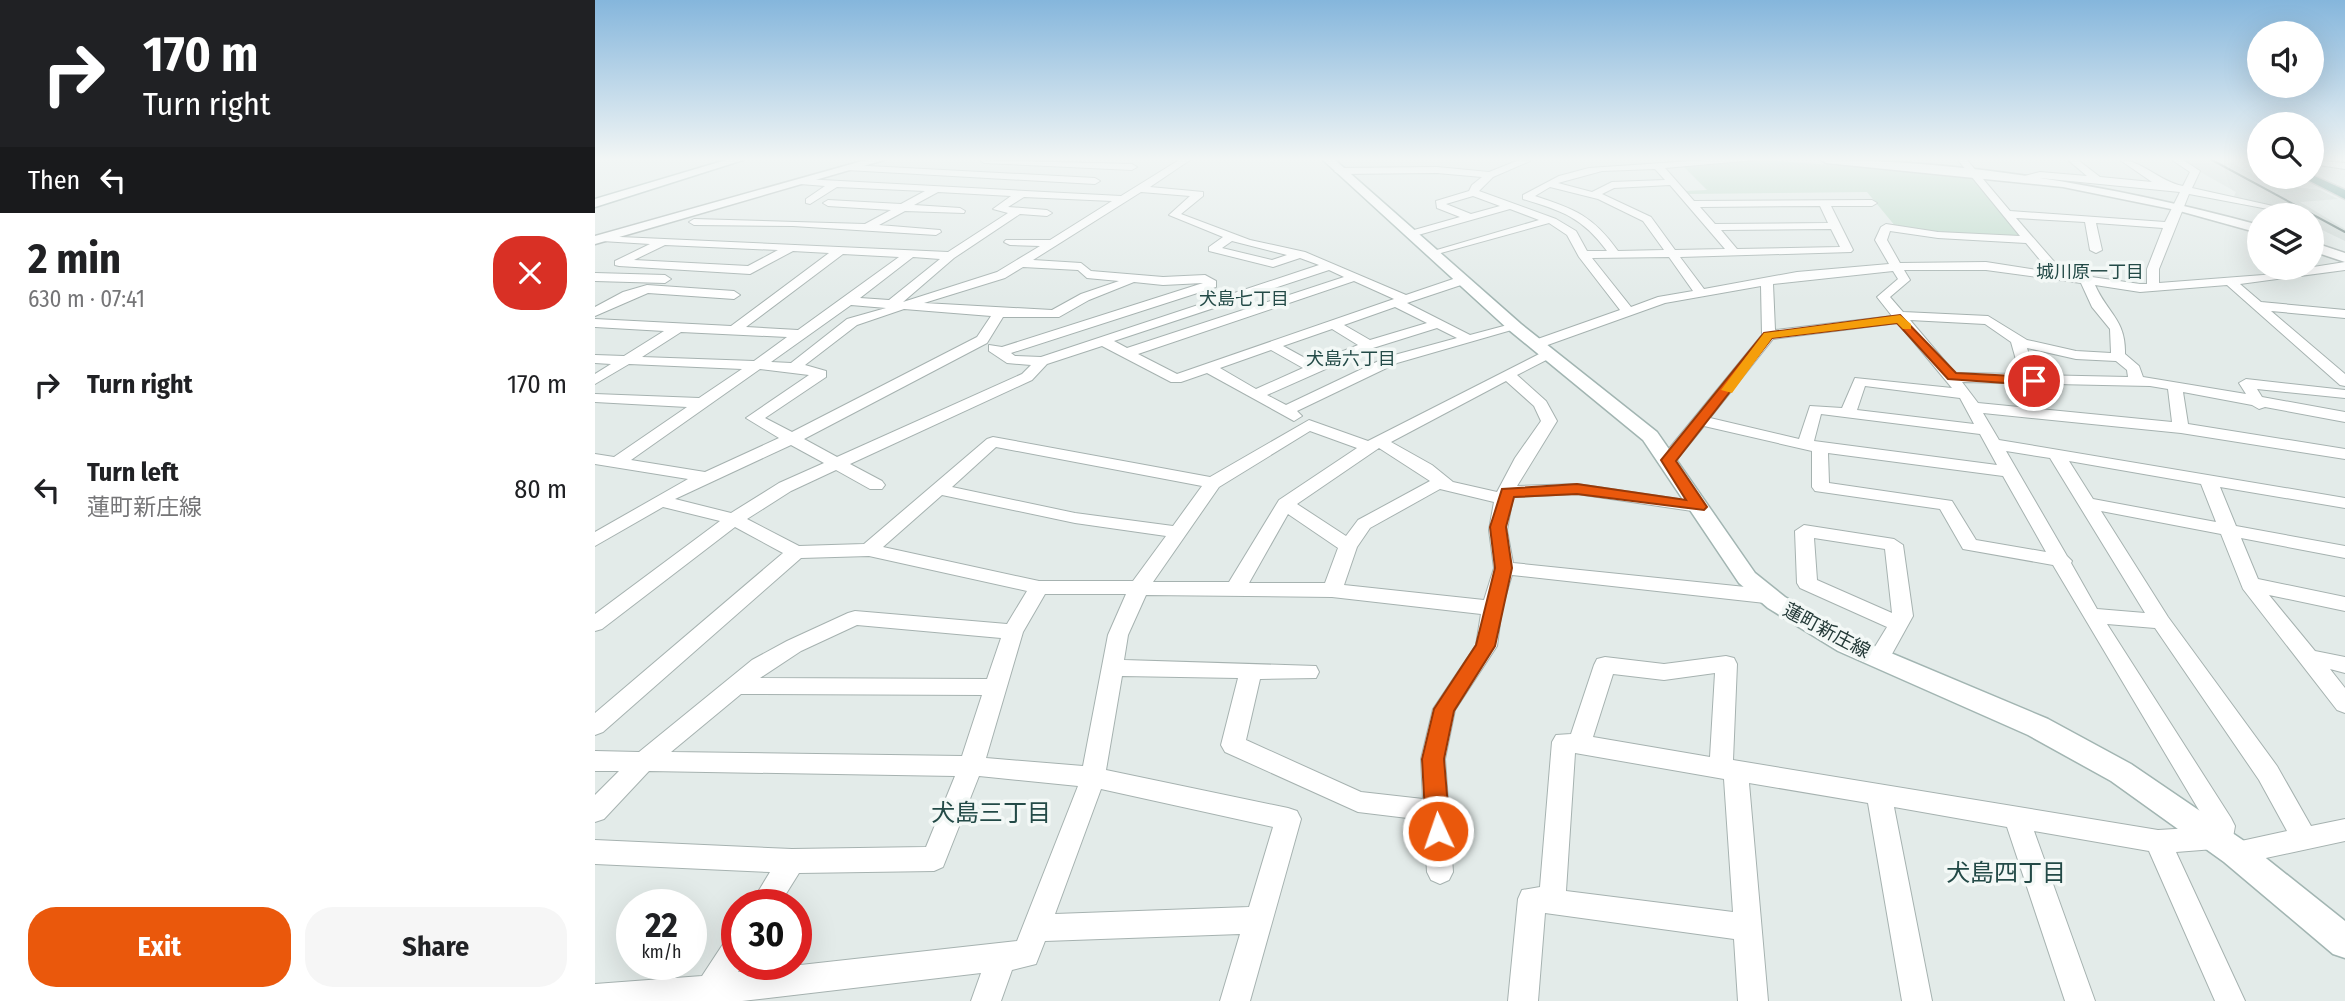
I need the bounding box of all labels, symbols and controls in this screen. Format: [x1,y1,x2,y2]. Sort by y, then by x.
map controls [2247,21,2324,280]
button: sound [2247,21,2324,98]
text: 170 m [143,25,259,84]
icon: right [28,28,119,119]
text: Turn right [143,85,270,123]
button: search [2247,112,2324,189]
icon: left [94,161,132,199]
text: Then [28,165,80,196]
button: layers [2247,203,2324,280]
text: 2 min [28,234,121,284]
button: close [493,236,567,310]
district label: 城川原一丁目 [2036,261,2144,283]
text: 630 m · 07:41 [28,285,145,313]
district label: 犬島七丁目 [1199,288,1289,310]
district label: 犬島六丁目 [1306,348,1396,370]
pin [2004,351,2064,411]
icon: arrive [2015,362,2053,400]
icon: right [28,366,66,404]
text: Turn right [87,369,193,400]
text: 170 m [507,369,567,400]
text: Turn left [87,457,179,488]
icon: left [28,471,66,509]
text: 80 m [514,474,567,505]
text: 蓮町新庄線 [87,493,202,521]
street label: 蓮町新庄線 [1779,598,1874,663]
position arrow [1401,794,1475,868]
district label: 犬島三丁目 [931,799,1051,827]
district label: 犬島四丁目 [1946,859,2066,887]
speed limit sign: 30 [721,889,812,980]
text: 22 [645,904,678,946]
button: Exit [28,907,291,987]
button: Share [305,907,567,987]
text: km/h [641,941,682,963]

